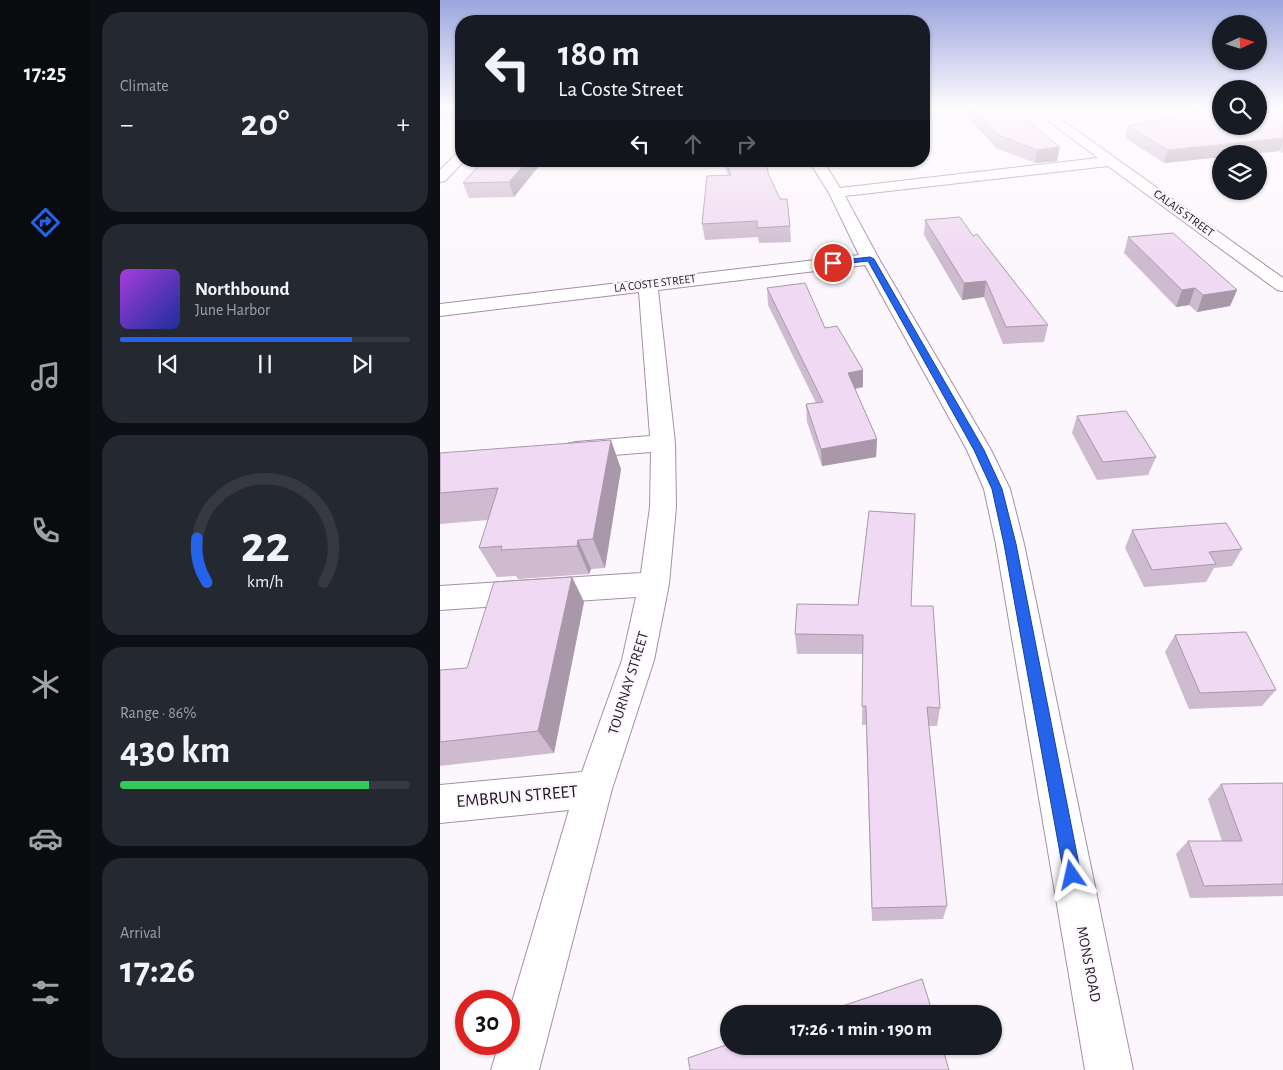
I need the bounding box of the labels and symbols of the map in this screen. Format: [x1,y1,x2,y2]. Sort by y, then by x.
north arrow [1212,15,1268,70]
street label: CALAIS STREET [1152,187,1217,239]
pin [812,242,854,284]
street label: LA COSTE STREET [613,272,697,294]
street label: TOURNAY STREET [606,629,651,736]
street label: EMBRUN STREET [456,783,579,811]
position arrow [1045,848,1097,900]
street label: MONS ROAD [1074,925,1103,1004]
speed limit sign: 30 [455,990,520,1055]

